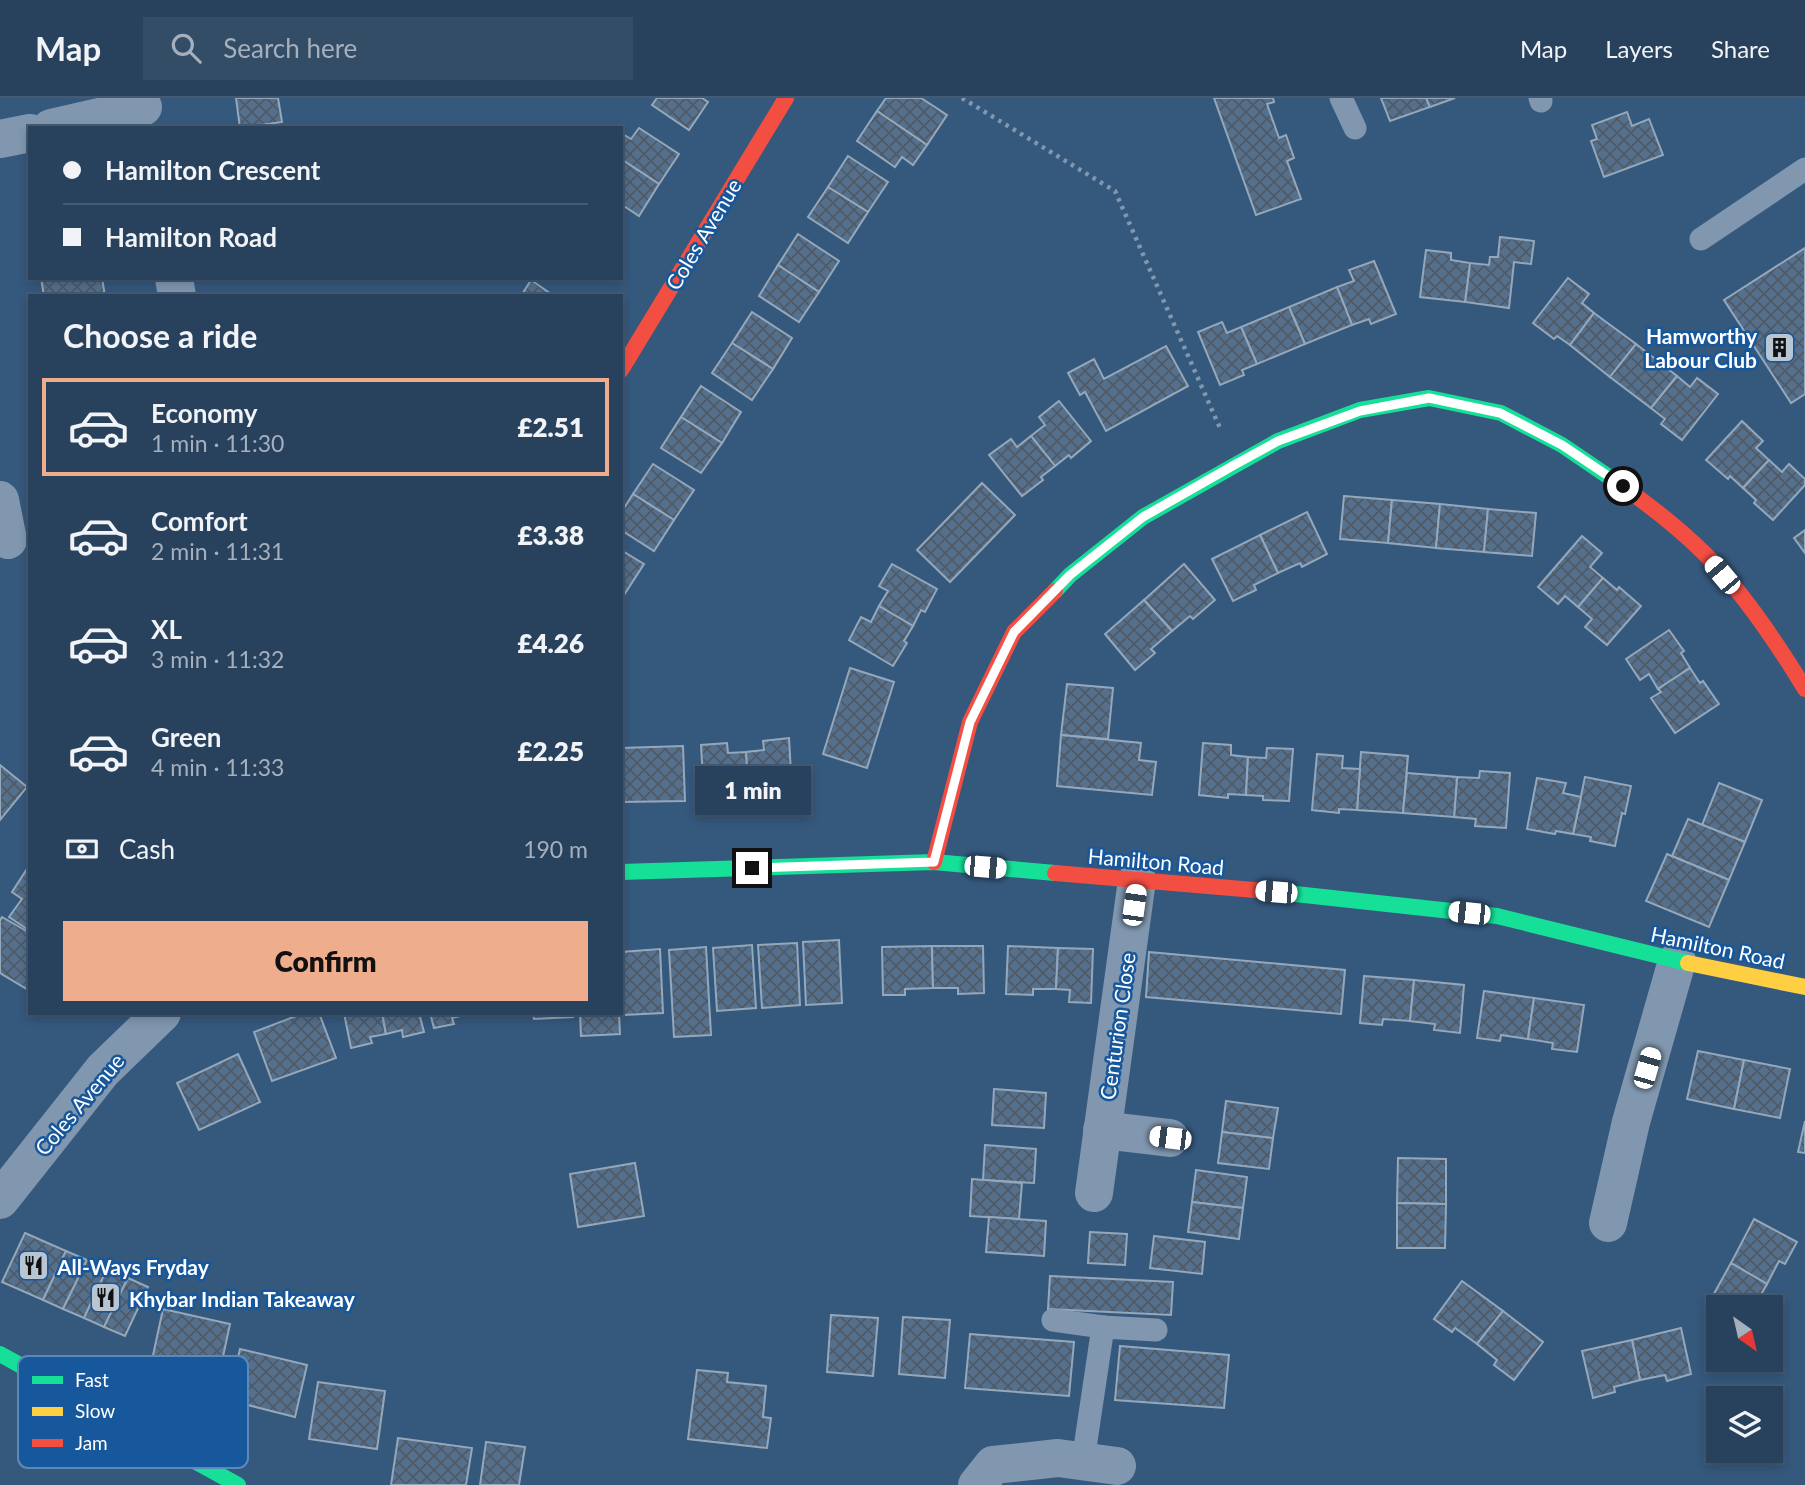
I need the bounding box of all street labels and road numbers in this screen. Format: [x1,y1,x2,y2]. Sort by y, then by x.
street label: Coles Avenue [660,174,746,294]
street label: Hamilton Road [1087,843,1225,879]
street label: Hamilton Road [1649,921,1787,973]
street label: Centurion Close [1094,951,1140,1101]
street label: Coles Avenue [29,1048,129,1160]

